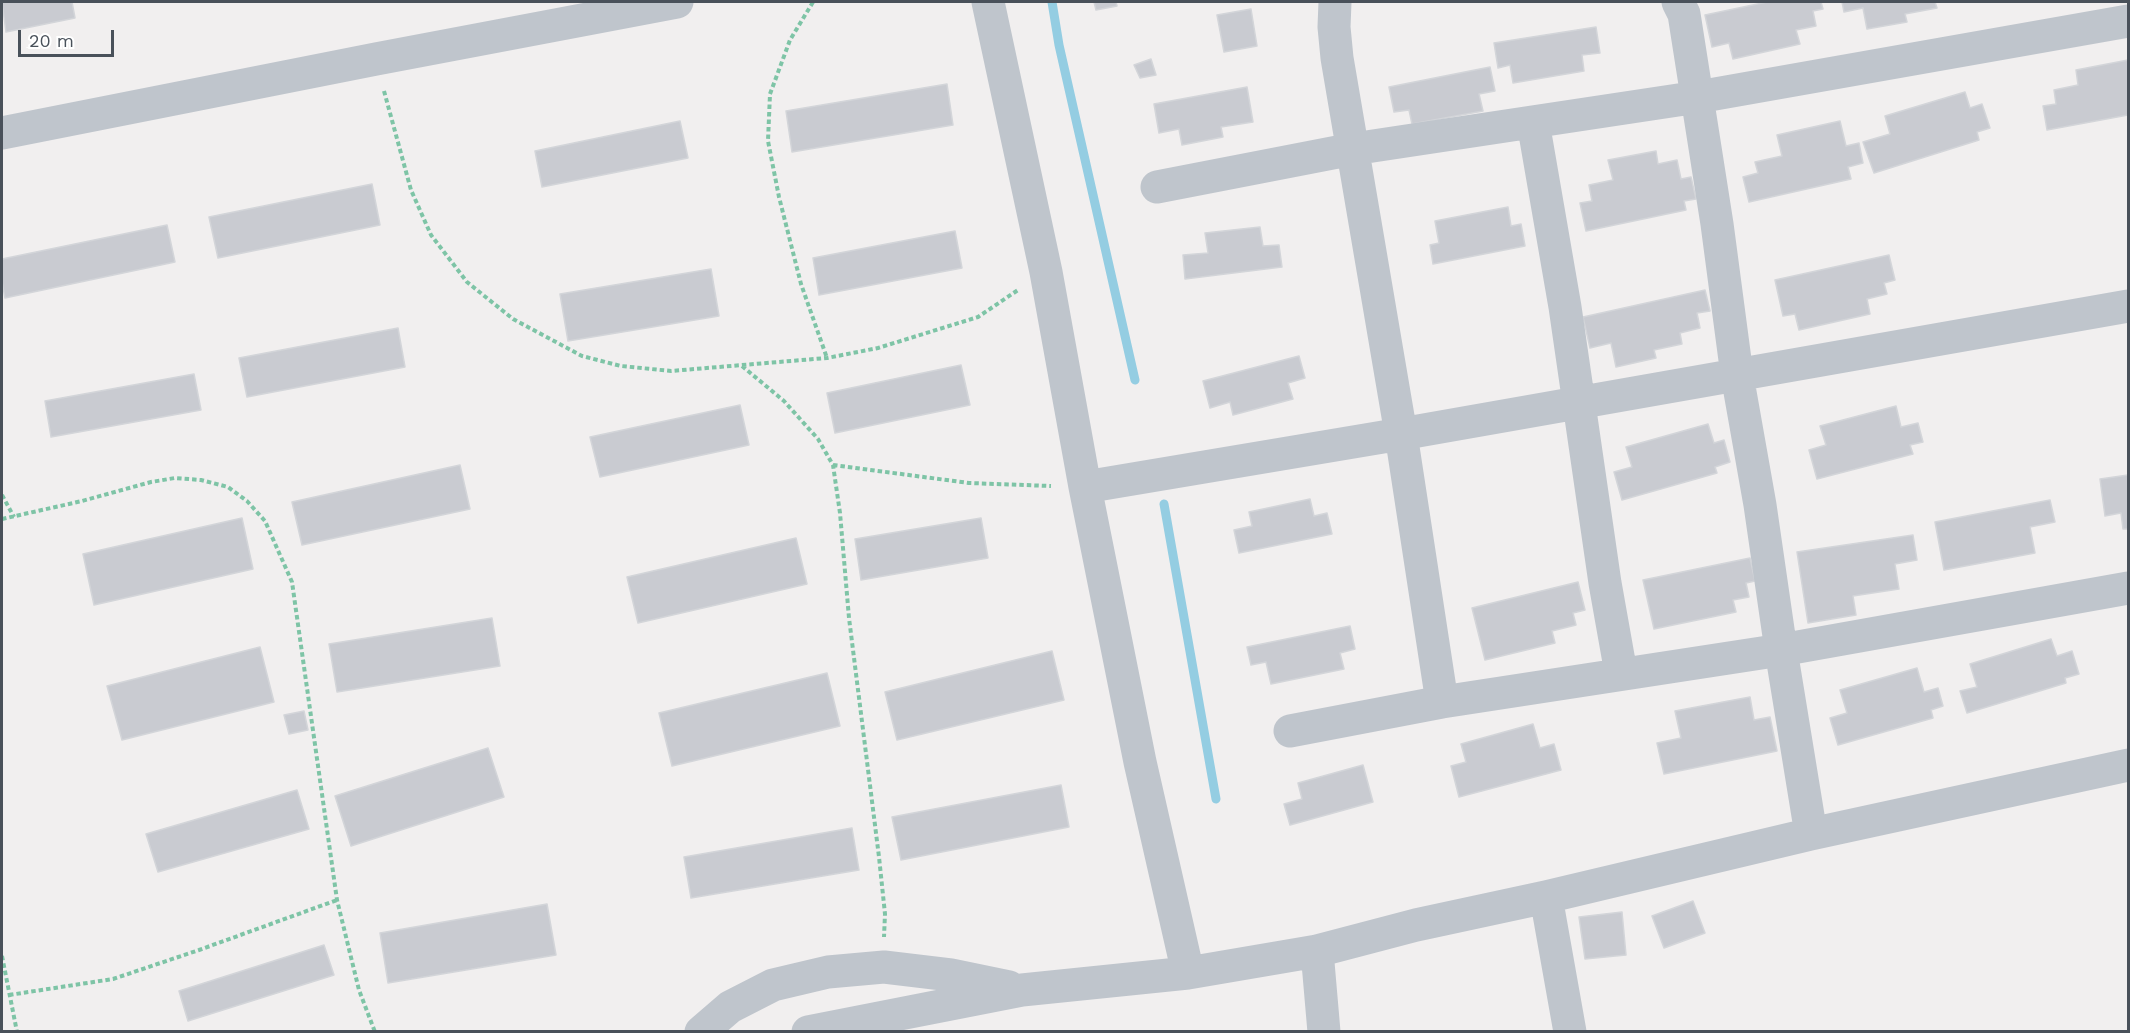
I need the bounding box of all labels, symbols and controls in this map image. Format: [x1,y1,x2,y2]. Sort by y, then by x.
scale bar [21,18,117,56]
text: 20 m [29,30,74,51]

